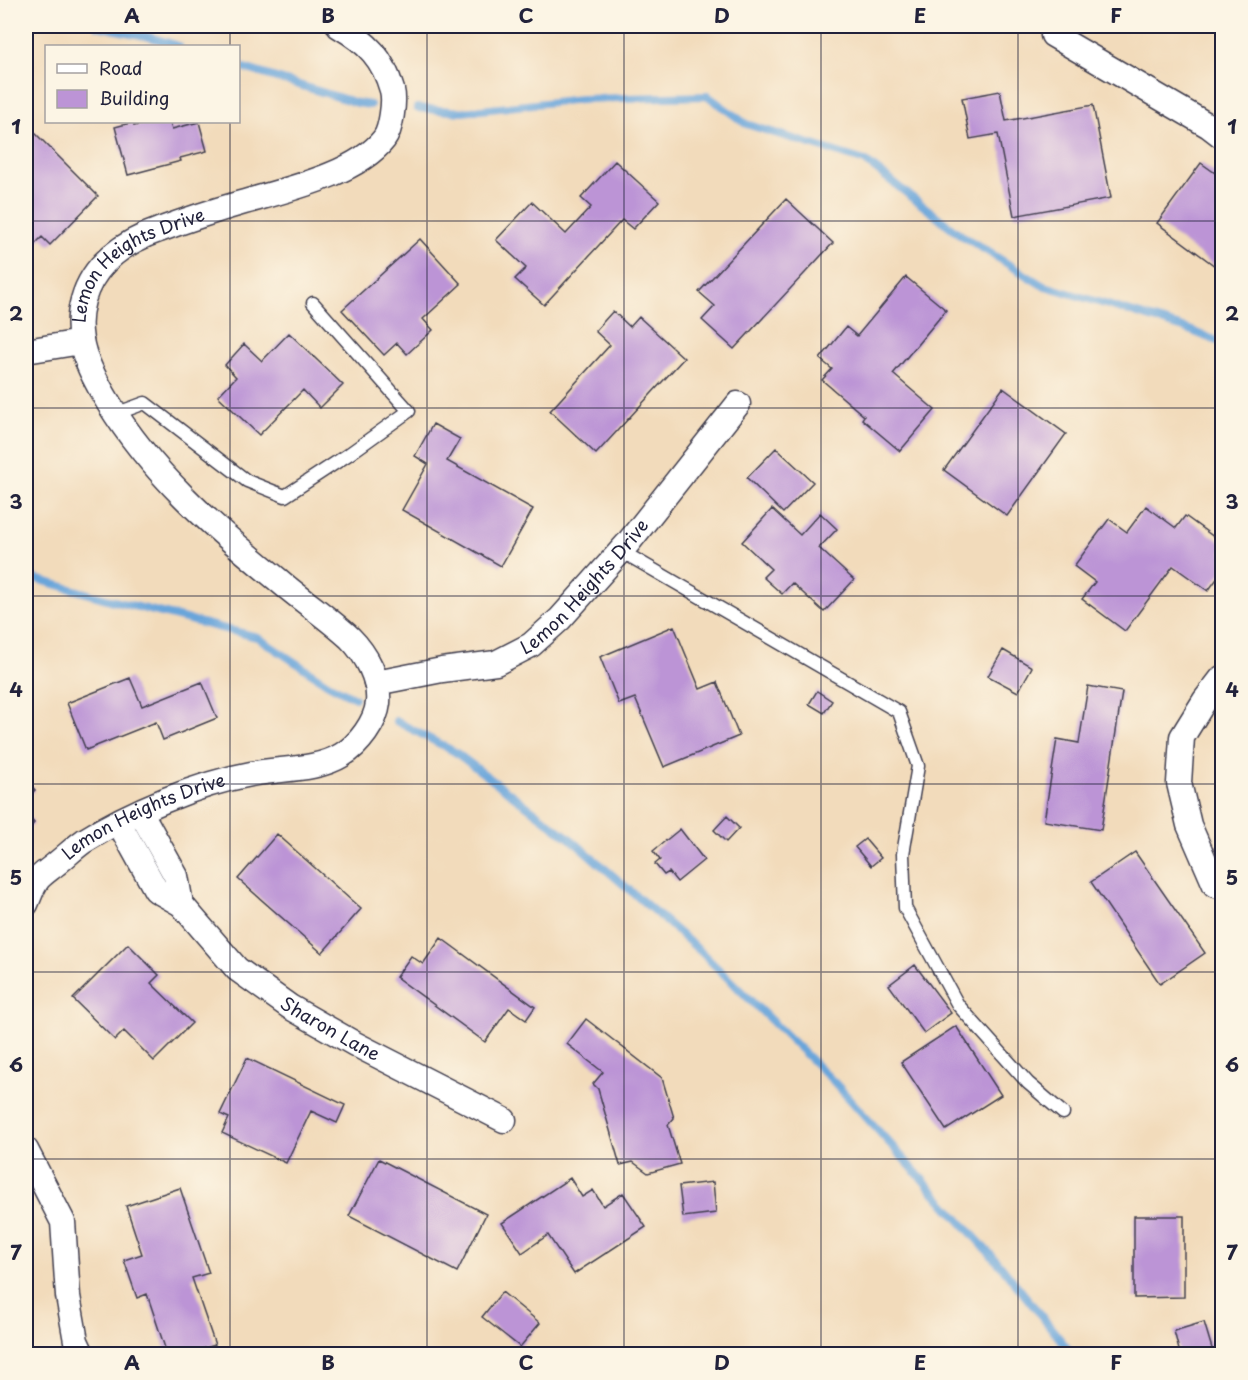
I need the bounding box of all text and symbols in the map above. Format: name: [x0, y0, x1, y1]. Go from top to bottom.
text: A: [124, 0, 140, 30]
text: B: [321, 0, 335, 30]
text: C: [518, 0, 534, 30]
text: D: [714, 0, 730, 30]
text: E: [914, 0, 926, 30]
text: F: [1110, 0, 1122, 30]
legend: [45, 45, 240, 123]
text: Road: [99, 54, 143, 81]
text: Building: [99, 84, 169, 111]
text: 1: [11, 111, 21, 141]
text: 1: [1227, 111, 1237, 141]
street label: Lemon Heights Drive: [64, 200, 208, 324]
text: 2: [9, 298, 23, 328]
text: 2: [1225, 298, 1239, 328]
text: 3: [9, 486, 23, 516]
text: 3: [1225, 486, 1239, 516]
street label: Lemon Heights Drive: [515, 512, 654, 660]
text: 4: [9, 674, 23, 704]
text: 4: [1225, 674, 1239, 704]
street label: Lemon Heights Drive: [55, 766, 228, 866]
text: 5: [10, 862, 22, 892]
text: 5: [1226, 862, 1238, 892]
street label: Sharon Lane: [275, 989, 385, 1067]
text: 6: [9, 1049, 23, 1079]
text: 6: [1225, 1049, 1239, 1079]
text: 7: [10, 1237, 22, 1267]
text: 7: [1226, 1237, 1238, 1267]
text: A: [124, 1347, 140, 1377]
text: B: [321, 1347, 335, 1377]
text: C: [518, 1347, 534, 1377]
text: D: [714, 1347, 730, 1377]
text: E: [914, 1347, 926, 1377]
text: F: [1110, 1347, 1122, 1377]

